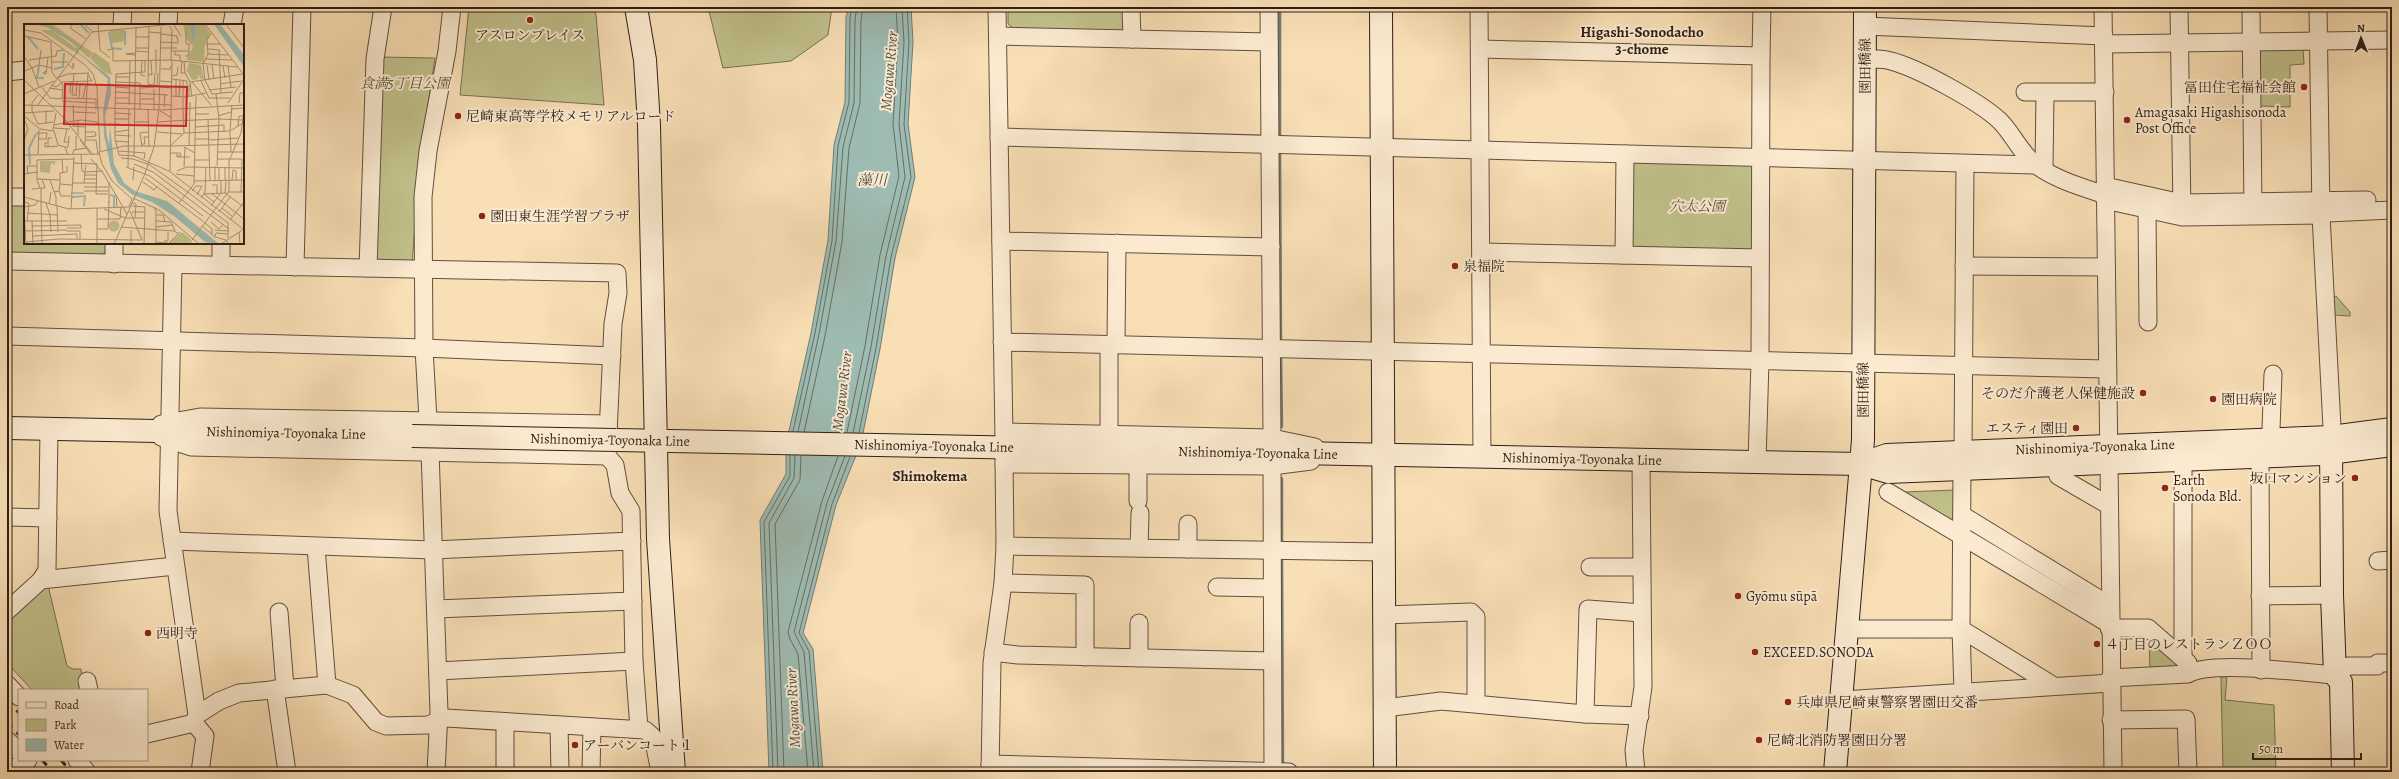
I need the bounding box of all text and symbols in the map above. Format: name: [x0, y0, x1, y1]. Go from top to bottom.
marker: アスロンプレイス: [525, 15, 535, 25]
north arrow: [2341, 18, 2381, 58]
text: N: [2357, 21, 2365, 36]
district label: Higashi-Sonodacho 3-chome: [1580, 22, 1704, 59]
inset map: [24, 24, 244, 244]
place label: アスロンプレイス: [475, 26, 585, 45]
water label: Mogawa River: [876, 30, 903, 112]
street label: 園田橋線: [1856, 38, 1875, 94]
park label: 食満5丁目公園: [360, 74, 452, 93]
place label: 冨田住宅福祉会館: [2184, 78, 2296, 97]
marker: 冨田住宅福祉会館: [2299, 82, 2309, 92]
place label: Amagasaki Higashisonoda Post Office: [2134, 103, 2287, 138]
place label: 尼崎東高等学校メモリアルロード: [466, 107, 675, 126]
marker: 尼崎東高等学校メモリアルロード: [453, 111, 463, 121]
marker: Amagasaki Higashisonoda Post Office: [2122, 115, 2132, 125]
water label: 藻川: [857, 170, 889, 190]
park label: 穴太公園: [1669, 197, 1727, 216]
place label: 園田東生涯学習プラザ: [490, 207, 630, 226]
marker: 園田東生涯学習プラザ: [477, 211, 487, 221]
place label: 泉福院: [1463, 257, 1505, 276]
marker: 泉福院: [1450, 261, 1460, 271]
water label: Mogawa River: [827, 349, 857, 432]
street label: 園田橋線: [1854, 362, 1873, 418]
place label: そのだ介護老人保健施設: [1981, 384, 2135, 403]
marker: そのだ介護老人保健施設: [2138, 388, 2148, 398]
place label: 園田病院: [2221, 390, 2277, 409]
marker: 園田病院: [2208, 394, 2218, 404]
place label: エスティ園田: [1985, 419, 2068, 438]
street label: Nishinomiya-Toyonaka Line: [206, 422, 366, 444]
marker: エスティ園田: [2071, 423, 2081, 433]
street label: Nishinomiya-Toyonaka Line: [530, 429, 690, 451]
street label: Nishinomiya-Toyonaka Line: [854, 435, 1014, 457]
street label: Nishinomiya-Toyonaka Line: [2015, 435, 2175, 459]
street label: Nishinomiya-Toyonaka Line: [1178, 442, 1338, 464]
street label: Nishinomiya-Toyonaka Line: [1502, 448, 1662, 470]
district label: Shimokema: [892, 466, 968, 486]
place label: 坂口マンション: [2250, 469, 2347, 488]
place label: Earth Sonoda Bld.: [2173, 471, 2242, 506]
marker: 坂口マンション: [2350, 473, 2360, 483]
marker: Earth Sonoda Bld.: [2160, 483, 2170, 493]
place label: Gyōmu sūpā: [1746, 587, 1818, 606]
marker: Gyōmu sūpā: [1733, 591, 1743, 601]
place label: 西明寺: [156, 624, 198, 643]
marker: 西明寺: [143, 628, 153, 638]
place label: ４丁目のレストランＺＯＯ: [2105, 635, 2273, 654]
marker: ４丁目のレストランＺＯＯ: [2092, 639, 2102, 649]
place label: EXCEED.SONODA: [1763, 643, 1874, 662]
marker: EXCEED.SONODA: [1750, 647, 1760, 657]
water label: Mogawa River: [781, 667, 805, 748]
legend: [18, 689, 148, 761]
place label: 兵庫県尼崎東警察署園田交番: [1796, 693, 1978, 712]
text: Road: [54, 697, 80, 713]
marker: 兵庫県尼崎東警察署園田交番: [1783, 697, 1793, 707]
text: Park: [54, 717, 77, 733]
place label: 尼崎北消防署園田分署: [1767, 731, 1907, 750]
marker: 尼崎北消防署園田分署: [1754, 735, 1764, 745]
scale bar: [2253, 735, 2361, 761]
place label: アーバンコート１: [583, 736, 694, 755]
text: Water: [53, 737, 84, 753]
marker: アーバンコート１: [570, 740, 580, 750]
text: 50 m: [2259, 741, 2283, 757]

